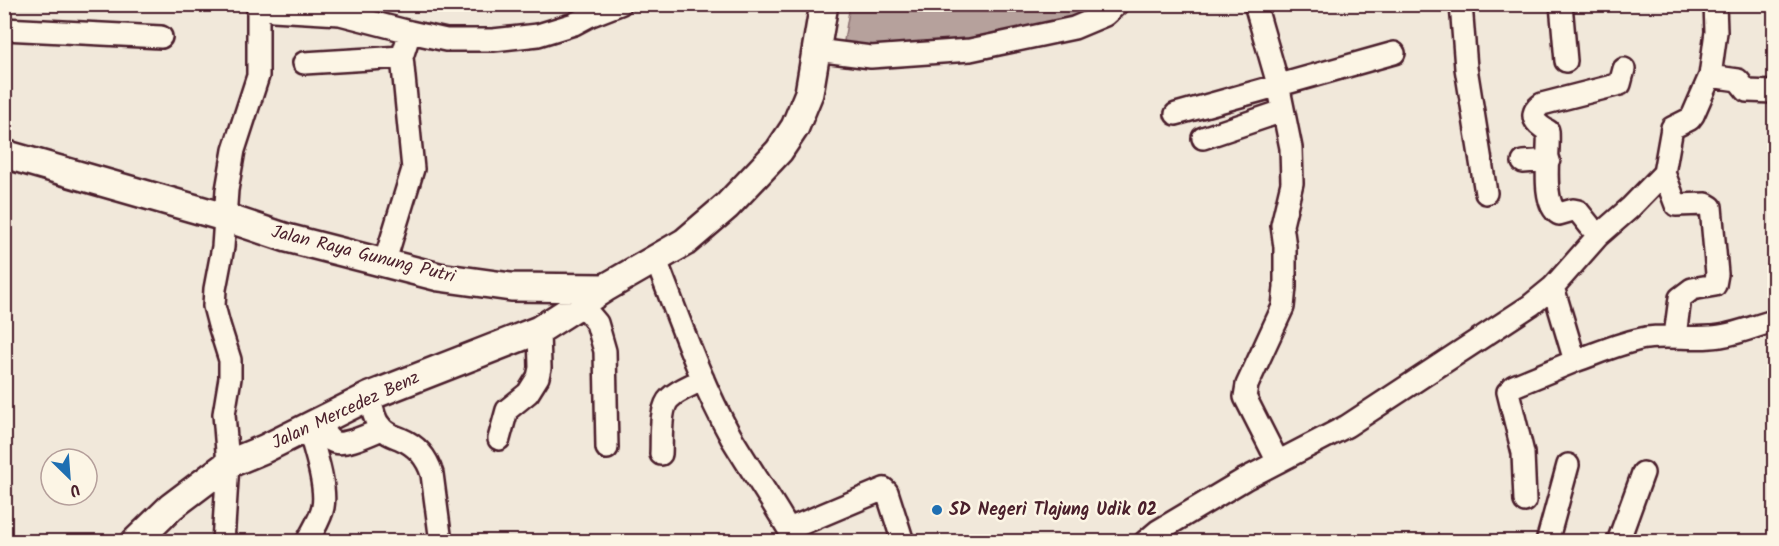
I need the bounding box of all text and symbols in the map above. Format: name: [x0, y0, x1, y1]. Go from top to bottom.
street label: Jalan Raya Gunung Putri: [268, 218, 459, 292]
street label: Jalan Mercedez Benz: [267, 364, 425, 458]
north arrow: [39, 447, 99, 507]
text: U: [65, 476, 84, 503]
place label: SD Negeri Tlajung Udik 02: [949, 496, 1157, 525]
marker: SD Negeri Tlajung Udik 02: [930, 503, 944, 517]

